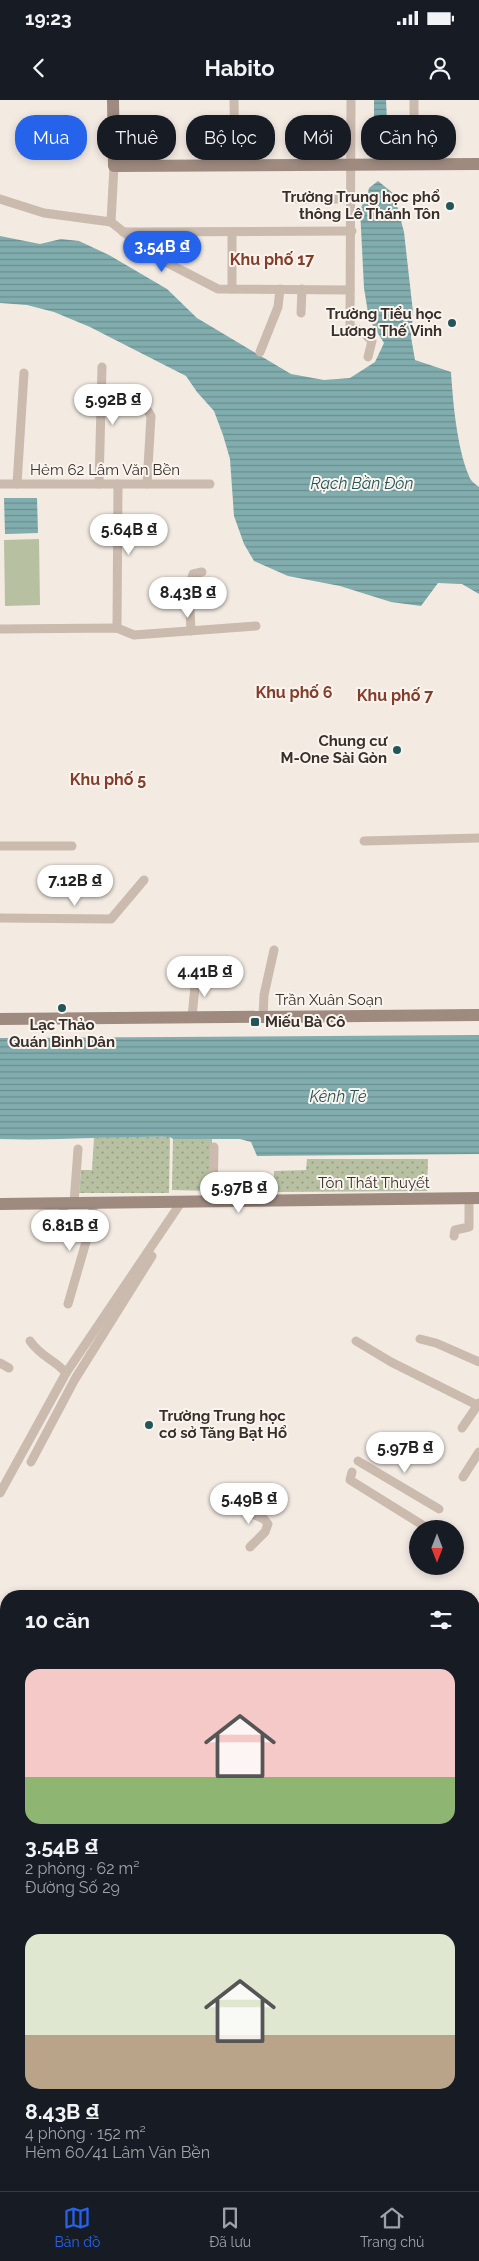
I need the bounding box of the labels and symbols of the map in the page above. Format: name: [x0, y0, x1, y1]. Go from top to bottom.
place label: Trường Trung học phổ thông Lê Thánh Tôn: [282, 188, 440, 223]
marker: Trường Trung học phổ thông Lê Thánh Tôn: [444, 200, 456, 212]
pin: 3.54B ₫: [116, 230, 208, 273]
district label: Khu phố 17: [230, 250, 314, 269]
place label: Trường Tiểu học Lương Thế Vinh: [326, 305, 443, 340]
marker: Trường Tiểu học Lương Thế Vinh: [446, 317, 458, 329]
pin: 5.92B ₫: [67, 384, 159, 426]
street label: Hẻm 62 Lâm Văn Bền: [30, 461, 180, 479]
water label: Rạch Bần Đôn: [311, 474, 414, 493]
pin: 5.64B ₫: [83, 514, 175, 556]
pin: 8.43B ₫: [142, 576, 234, 619]
district label: Khu phố 6: [255, 683, 333, 702]
district label: Khu phố 7: [357, 686, 433, 705]
place label: Chung cư M-One Sài Gòn: [281, 732, 389, 767]
marker: Chung cư M-One Sài Gòn: [391, 744, 403, 756]
district label: Khu phố 5: [70, 770, 146, 789]
pin: 7.12B ₫: [29, 864, 121, 907]
pin: 4.41B ₫: [159, 956, 251, 998]
street label: Trần Xuân Soạn: [275, 991, 383, 1009]
marker: Lạc Thảo Quán Bình Dân: [56, 1002, 68, 1014]
place label: Miếu Bà Cô: [265, 1013, 345, 1031]
place label: Lạc Thảo Quán Bình Dân: [9, 1016, 115, 1051]
marker: Miếu Bà Cô: [249, 1016, 261, 1028]
water label: Kênh Tẻ: [309, 1087, 367, 1106]
pin: 5.97B ₫: [193, 1172, 285, 1214]
street label: Tôn Thất Thuyết: [318, 1174, 430, 1192]
pin: 6.81B ₫: [24, 1210, 116, 1252]
place label: Trường Trung học cơ sở Tăng Bạt Hổ: [159, 1407, 287, 1442]
marker: Trường Trung học cơ sở Tăng Bạt Hổ: [143, 1419, 155, 1431]
pin: 5.97B ₫: [359, 1432, 451, 1474]
pin: 5.49B ₫: [203, 1482, 295, 1525]
north arrow: [409, 1520, 464, 1575]

